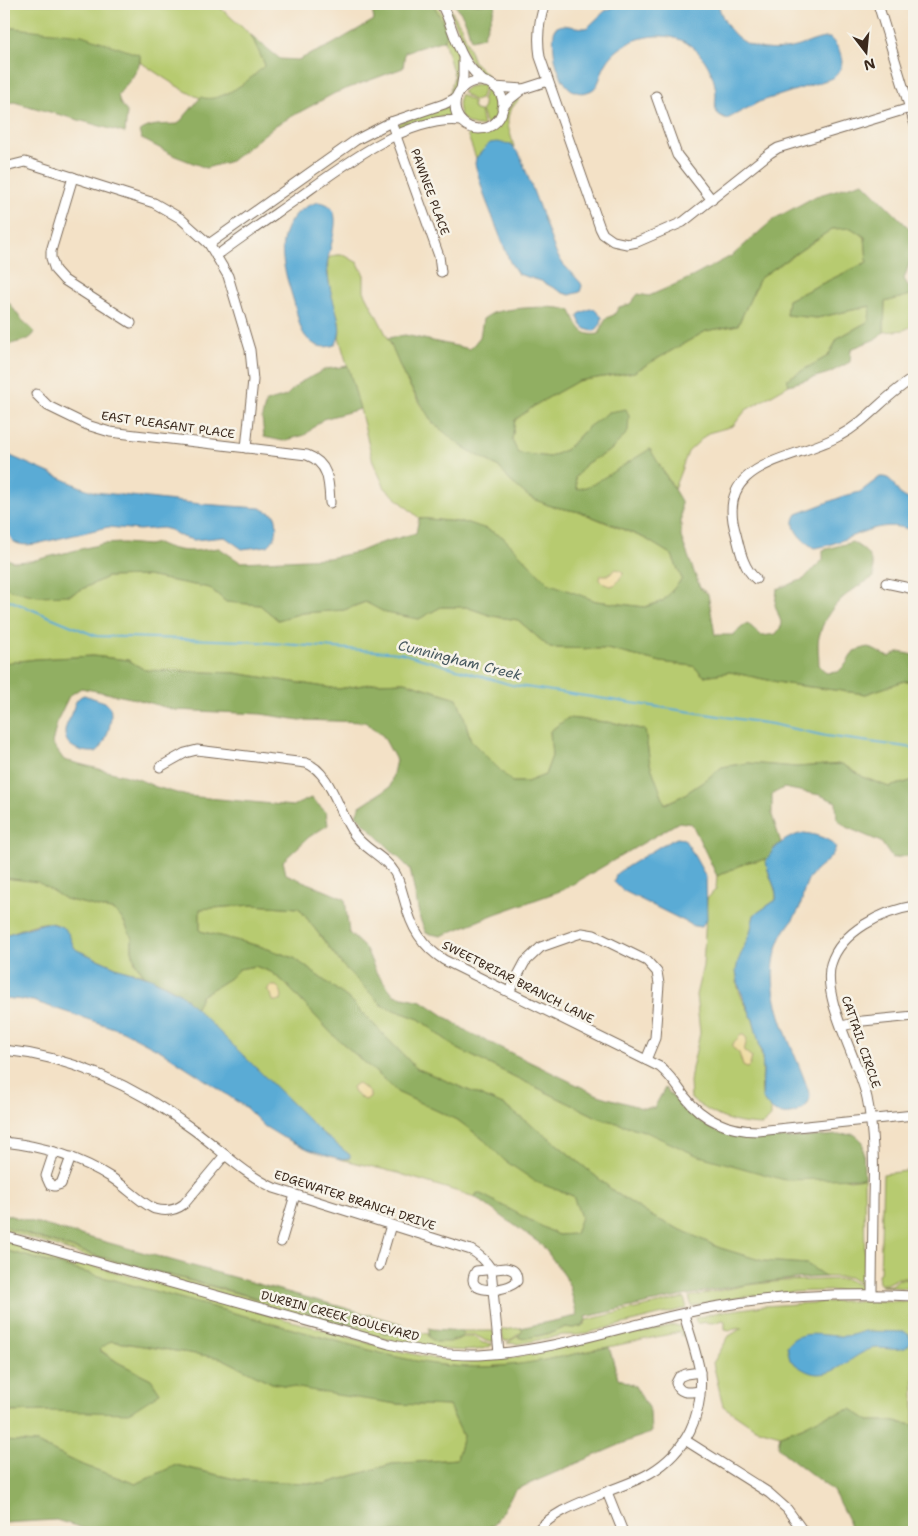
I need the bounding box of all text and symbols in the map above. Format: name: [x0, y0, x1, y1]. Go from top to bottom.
north arrow: [840, 28, 890, 78]
text: N: [862, 54, 877, 75]
street label: PAWNEE PLACE: [407, 147, 453, 237]
street label: EAST PLEASANT PLACE: [100, 408, 236, 442]
water label: Cunningham Creek: [396, 636, 524, 684]
street label: SWEETBRIAR BRANCH LANE: [439, 937, 597, 1027]
street label: CATTAIL CIRCLE: [838, 994, 884, 1090]
street label: EDGEWATER BRANCH DRIVE: [272, 1166, 438, 1234]
street label: DURBIN CREEK BOULEVARD: [259, 1287, 421, 1345]

